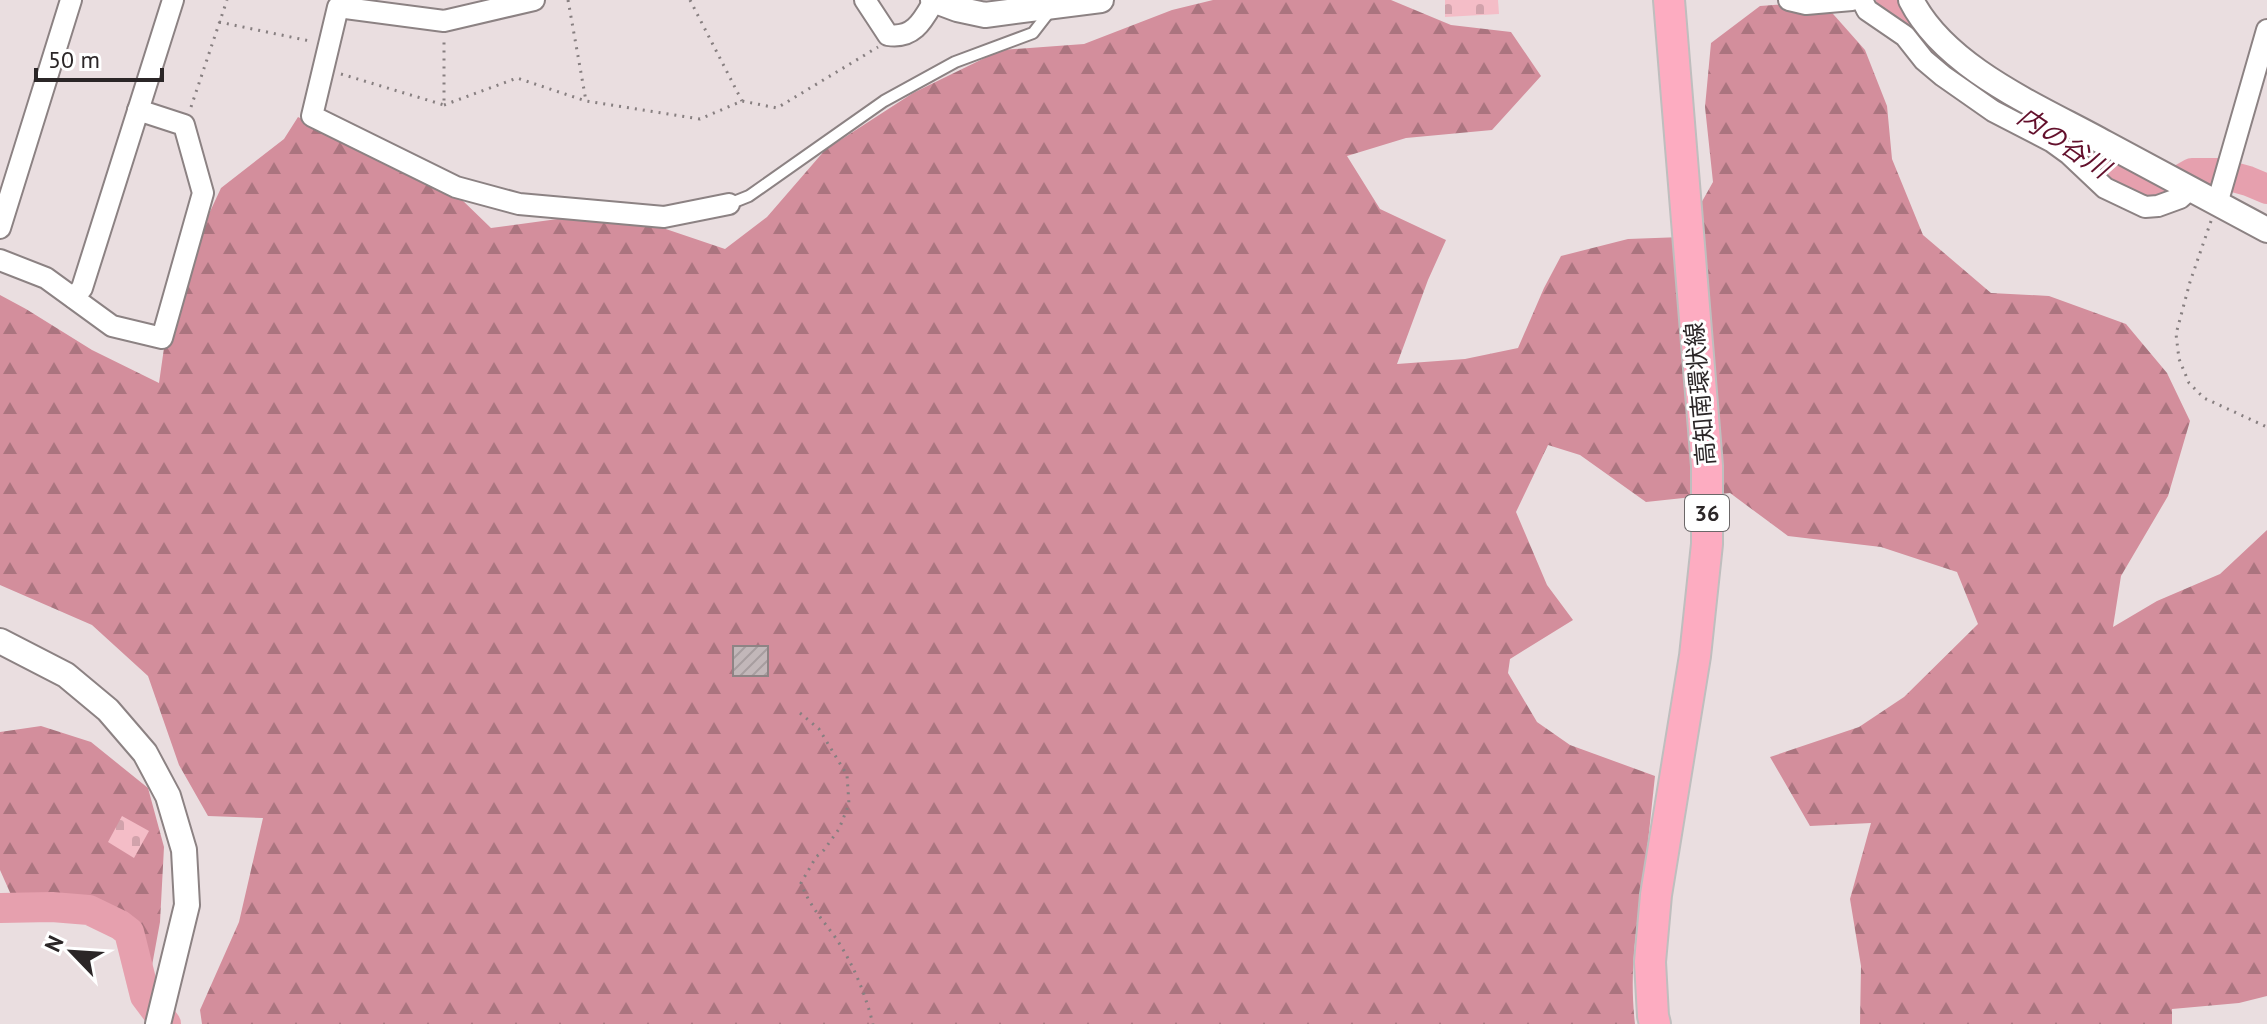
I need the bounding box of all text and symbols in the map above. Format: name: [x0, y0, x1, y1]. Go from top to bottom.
scale bar: [36, 32, 162, 82]
text: 50 m: [48, 44, 100, 75]
water label: 内の谷川: [2012, 99, 2119, 186]
street label: 高知南環状線: [1678, 321, 1722, 467]
road number: 36: [1685, 495, 1729, 531]
north arrow: [32, 912, 112, 992]
text: N: [38, 931, 70, 956]

